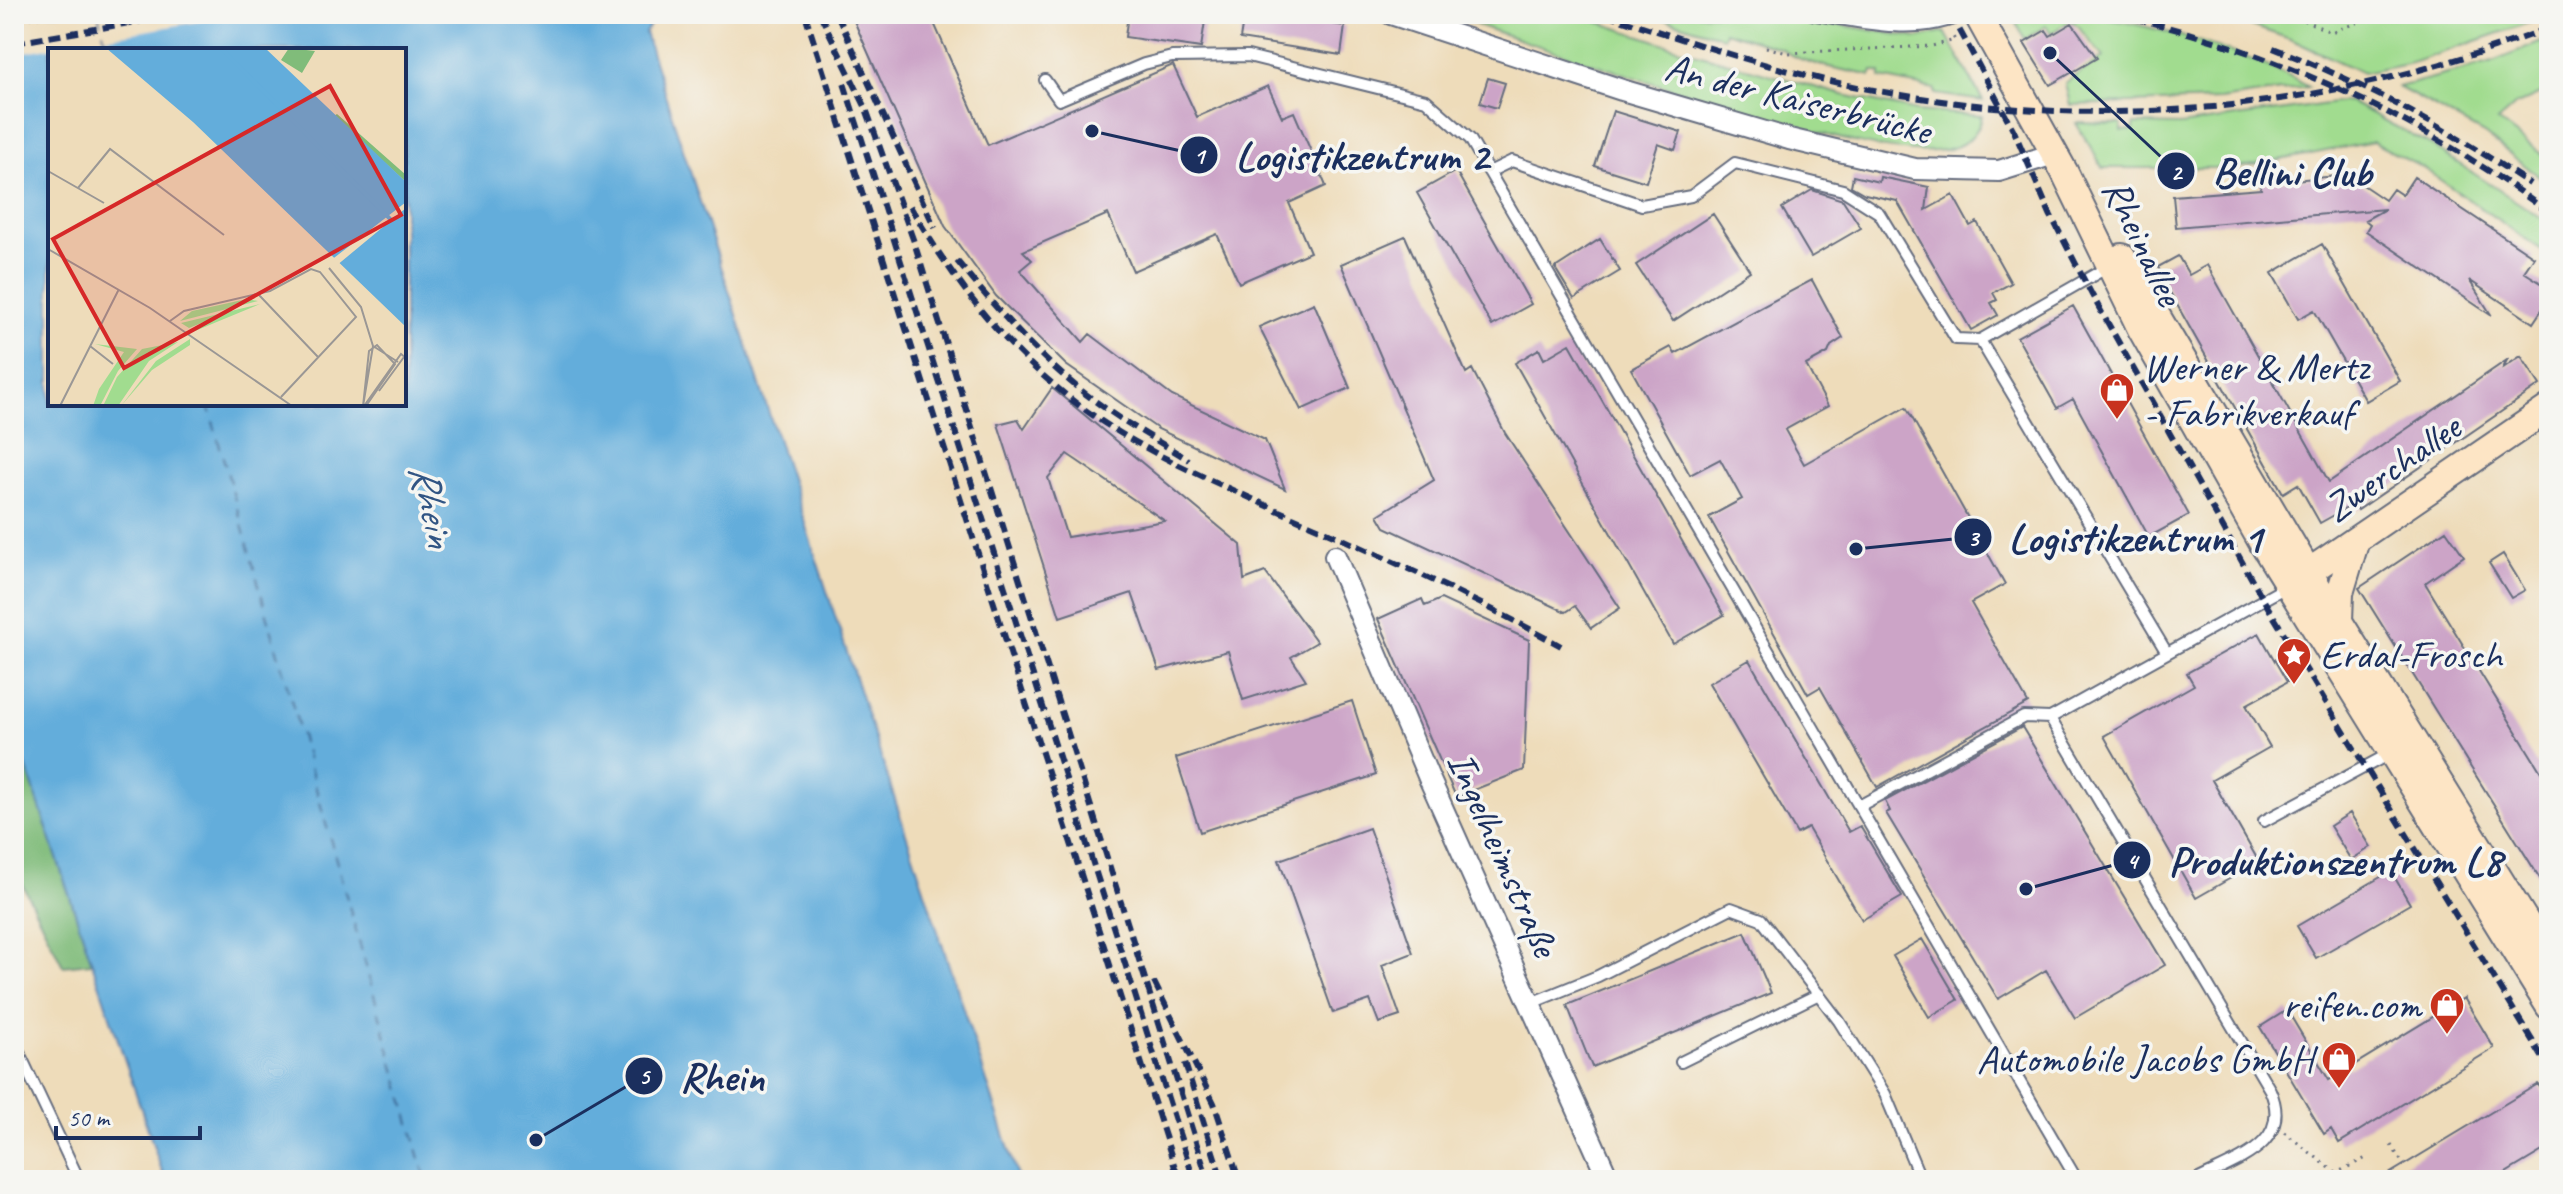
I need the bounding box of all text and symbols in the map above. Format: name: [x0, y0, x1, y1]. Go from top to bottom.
street label: An der Kaiserbrücke: [1660, 42, 1939, 157]
inset map: [48, 48, 406, 406]
callout: Logistikzentrum 2: [1179, 122, 1504, 188]
text: Logistikzentrum 2: [1235, 130, 1493, 183]
callout: Bellini Club: [2156, 138, 2387, 204]
text: 1: [1194, 141, 1208, 171]
text: Bellini Club: [2212, 146, 2374, 199]
text: 2: [2171, 157, 2184, 187]
street label: Rheinallee: [2091, 171, 2196, 316]
place label: Werner & Mertz - Fabrikverkauf: [2143, 342, 2371, 438]
shop icon: Werner & Mertz - Fabrikverkauf: [2098, 371, 2136, 421]
street label: Zwerchallee: [2314, 401, 2473, 533]
water label: Rhein: [397, 459, 468, 554]
callout: Logistikzentrum 1: [1953, 504, 2278, 570]
text: Logistikzentrum 1: [2008, 512, 2266, 565]
text: 3: [1968, 523, 1981, 553]
place label: Erdal-Frosch: [2320, 630, 2504, 680]
place icon: Erdal-Frosch: [2275, 636, 2313, 686]
street label: Ingelheimstraße: [1436, 744, 1572, 967]
callout: Produktionszentrum L8: [2112, 827, 2517, 893]
text: Produktionszentrum L8: [2168, 835, 2507, 888]
text: 4: [2127, 846, 2141, 876]
place label: reifen.com: [2283, 980, 2424, 1030]
shop icon: reifen.com: [2428, 986, 2466, 1036]
place label: Automobile Jacobs GmbH: [1977, 1034, 2318, 1084]
shop icon: Automobile Jacobs GmbH: [2320, 1040, 2358, 1090]
callout: Rhein: [624, 1043, 781, 1109]
text: Rhein: [680, 1051, 765, 1104]
text: 5: [639, 1061, 652, 1091]
scale bar: [56, 1090, 200, 1140]
text: 50 m: [68, 1103, 111, 1133]

